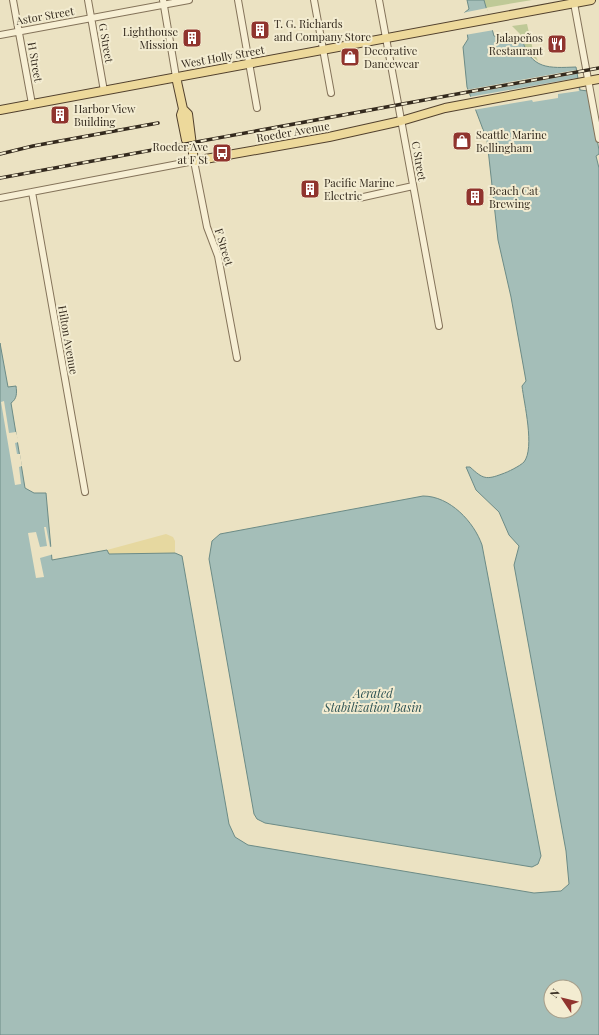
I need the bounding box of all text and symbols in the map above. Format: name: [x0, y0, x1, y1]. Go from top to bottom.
street label: Astor Street: [14, 3, 75, 28]
place label: T. G. Richards and Company Store: [274, 16, 371, 44]
building icon: T. G. Richards and Company Store: [249, 19, 271, 41]
street label: G Street: [96, 22, 117, 64]
place label: Lighthouse Mission: [123, 24, 178, 52]
building icon: Lighthouse Mission: [181, 27, 203, 49]
place label: Jalapeños Restaurant: [489, 30, 543, 58]
restaurant icon: Jalapeños Restaurant: [546, 33, 568, 55]
street label: H Street: [25, 41, 46, 83]
street label: West Holly Street: [179, 42, 266, 71]
place label: Decorative Dancewear: [364, 43, 419, 71]
shop icon: Decorative Dancewear: [339, 46, 361, 68]
place label: Harbor View Building: [74, 101, 136, 129]
building icon: Harbor View Building: [49, 104, 71, 126]
street label: Roeder Avenue: [255, 118, 331, 145]
place label: Seattle Marine Bellingham: [476, 127, 547, 155]
shop icon: Seattle Marine Bellingham: [451, 130, 473, 152]
place label: Roeder Ave at F St: [153, 139, 208, 167]
street label: C Street: [409, 140, 430, 182]
bus stop icon: Roeder Ave at F St: [211, 142, 233, 164]
place label: Pacific Marine Electric: [324, 175, 395, 203]
building icon: Pacific Marine Electric: [299, 178, 321, 200]
place label: Beach Cat Brewing: [489, 183, 538, 211]
building icon: Beach Cat Brewing: [464, 186, 486, 208]
street label: F Street: [212, 226, 237, 267]
street label: Hilton Avenue: [55, 304, 82, 376]
water label: Aerated Stabilization Basin: [323, 685, 422, 715]
north arrow: [543, 979, 583, 1019]
text: N: [546, 985, 563, 1001]

